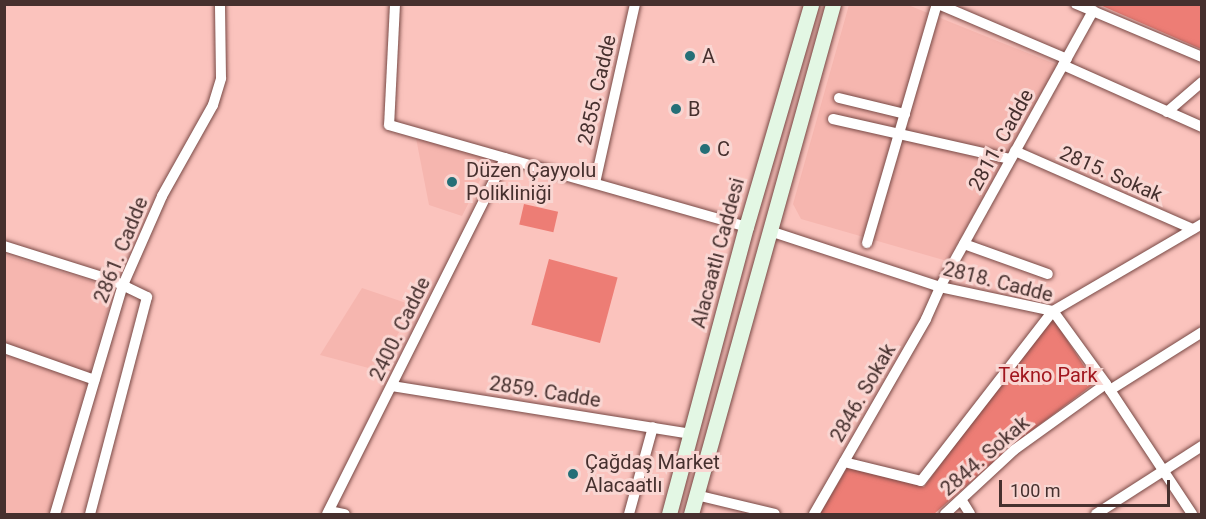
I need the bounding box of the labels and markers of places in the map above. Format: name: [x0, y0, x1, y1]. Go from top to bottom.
place label: A: [702, 44, 715, 68]
marker: A: [683, 49, 697, 63]
place label: B: [688, 97, 700, 121]
marker: B: [669, 102, 683, 116]
place label: C: [717, 137, 730, 161]
marker: C: [698, 142, 712, 156]
place label: Düzen Çayyolu Polikliniği: [466, 158, 596, 205]
marker: Düzen Çayyolu Polikliniği: [443, 173, 461, 191]
place label: Çağdaş Market Alacaatlı: [585, 450, 720, 497]
marker: Çağdaş Market Alacaatlı: [566, 467, 580, 481]

